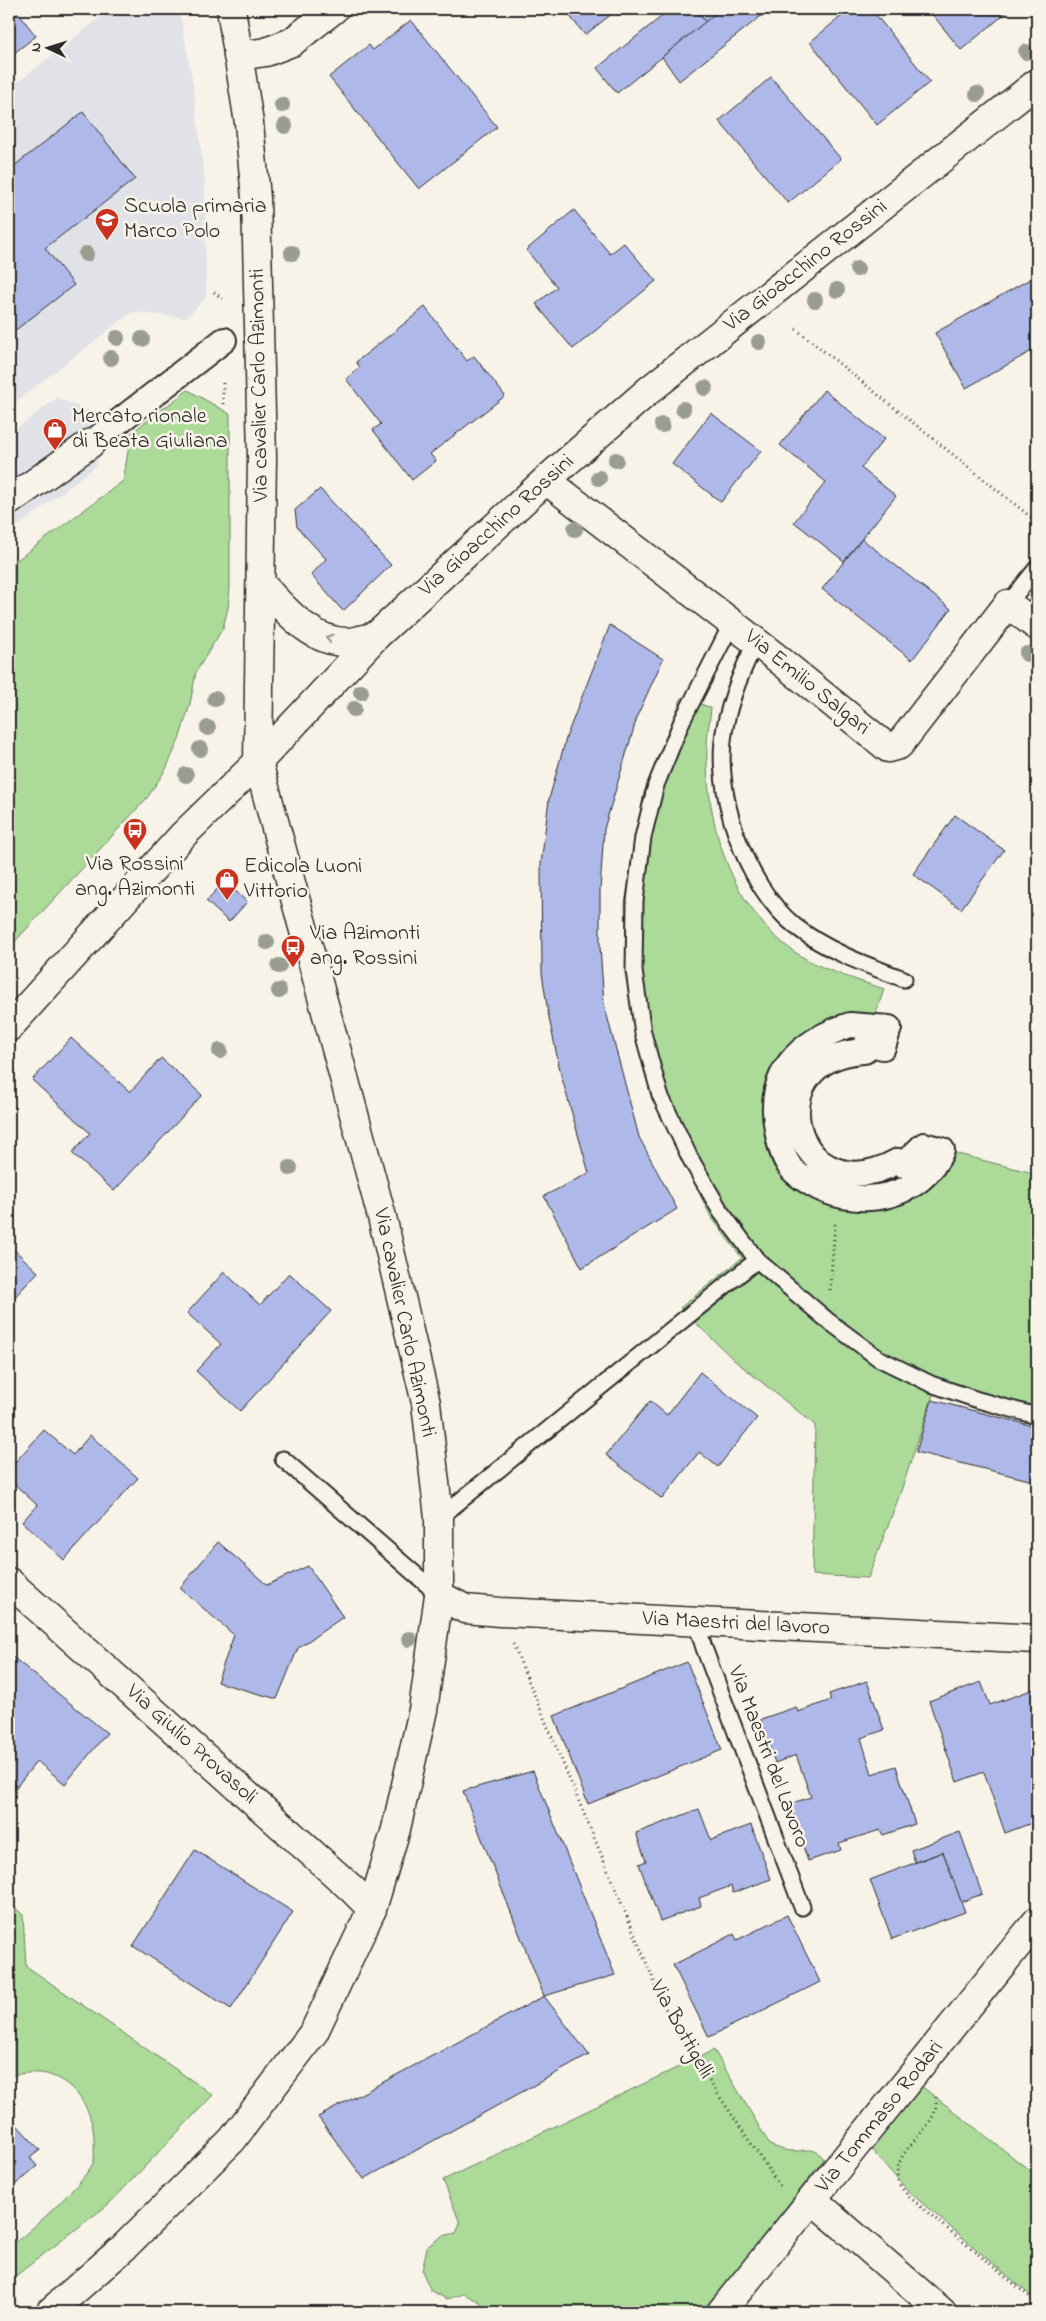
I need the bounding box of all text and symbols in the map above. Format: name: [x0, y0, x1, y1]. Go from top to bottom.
north arrow: [22, 22, 72, 72]
text: N: [26, 42, 47, 53]
place label: Scuola primaria Marco Polo: [124, 191, 267, 248]
street label: Via Gioacchino Rossini: [716, 192, 895, 341]
school or university icon: Scuola primaria Marco Polo: [94, 207, 120, 241]
street label: Via cavalier Carlo Azimonti: [242, 268, 278, 503]
place label: Mercato rionale di Beata Giuliana: [72, 401, 228, 458]
shop icon: Mercato rionale di Beata Giuliana: [42, 417, 68, 451]
street label: Via Gioacchino Rossini: [411, 447, 582, 606]
street label: Via Emilio Salgari: [736, 621, 877, 745]
one-way arrow: [325, 634, 333, 644]
bus stop icon: Via Rossini ang. Azimonti: [122, 817, 148, 851]
place label: Via Rossini ang. Azimonti: [75, 849, 195, 907]
place label: Edicola Luoni Vittorio: [243, 851, 362, 908]
shop icon: Edicola Luoni Vittorio: [214, 867, 240, 901]
place label: Via Azimonti ang. Rossini: [309, 918, 420, 976]
bus stop icon: Via Azimonti ang. Rossini: [280, 934, 306, 968]
street label: Via cavalier Carlo Azimonti: [364, 1204, 444, 1441]
street label: Via Maestri del lavoro: [640, 1603, 831, 1645]
street label: Via Maestri del Lavoro: [718, 1661, 817, 1853]
street label: Via Giulio Provasoli: [117, 1676, 264, 1813]
street label: Via Bottigelli: [639, 1974, 721, 2086]
street label: Via Tommaso Rodari: [808, 2034, 952, 2201]

